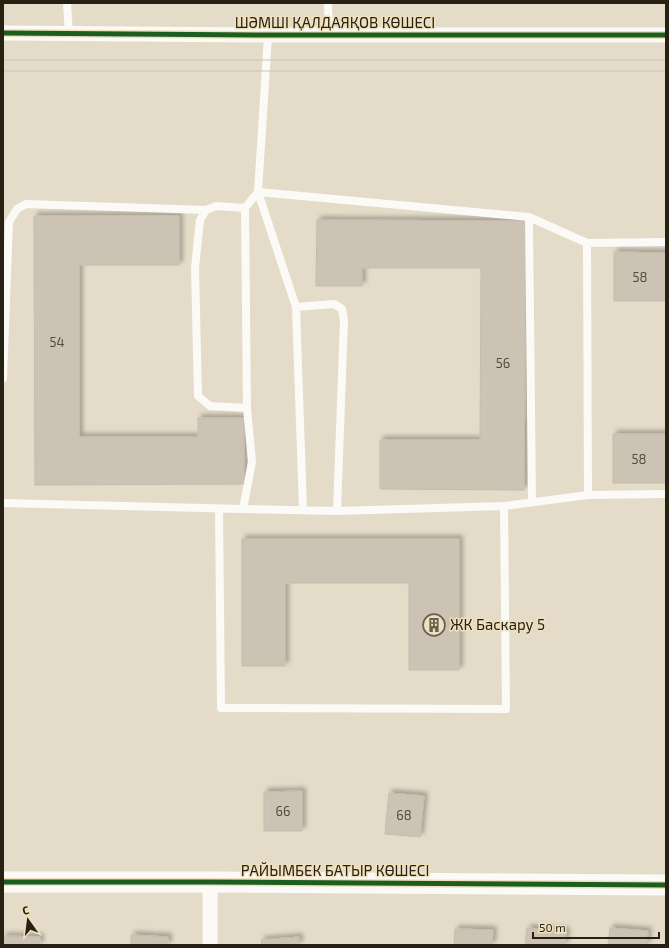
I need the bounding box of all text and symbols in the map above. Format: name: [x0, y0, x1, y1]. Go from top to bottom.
street label: ШӘМШІ ҚАЛДАЯҚОВ КӨШЕСІ: [235, 13, 435, 31]
house number: 58: [633, 269, 647, 285]
house number: 54: [50, 334, 64, 350]
house number: 56: [496, 355, 510, 371]
house number: 58: [632, 451, 646, 467]
building icon: ЖК Баскару 5: [421, 612, 447, 638]
place label: ЖК Баскару 5: [450, 615, 545, 634]
house number: 66: [276, 803, 290, 819]
house number: 68: [396, 807, 412, 823]
street label: РАЙЫМБЕК БАТЫР КӨШЕСІ: [241, 861, 429, 879]
north arrow: [8, 900, 48, 940]
text: С: [21, 903, 31, 917]
scale bar: [533, 914, 659, 940]
text: 50 m: [539, 920, 566, 934]

